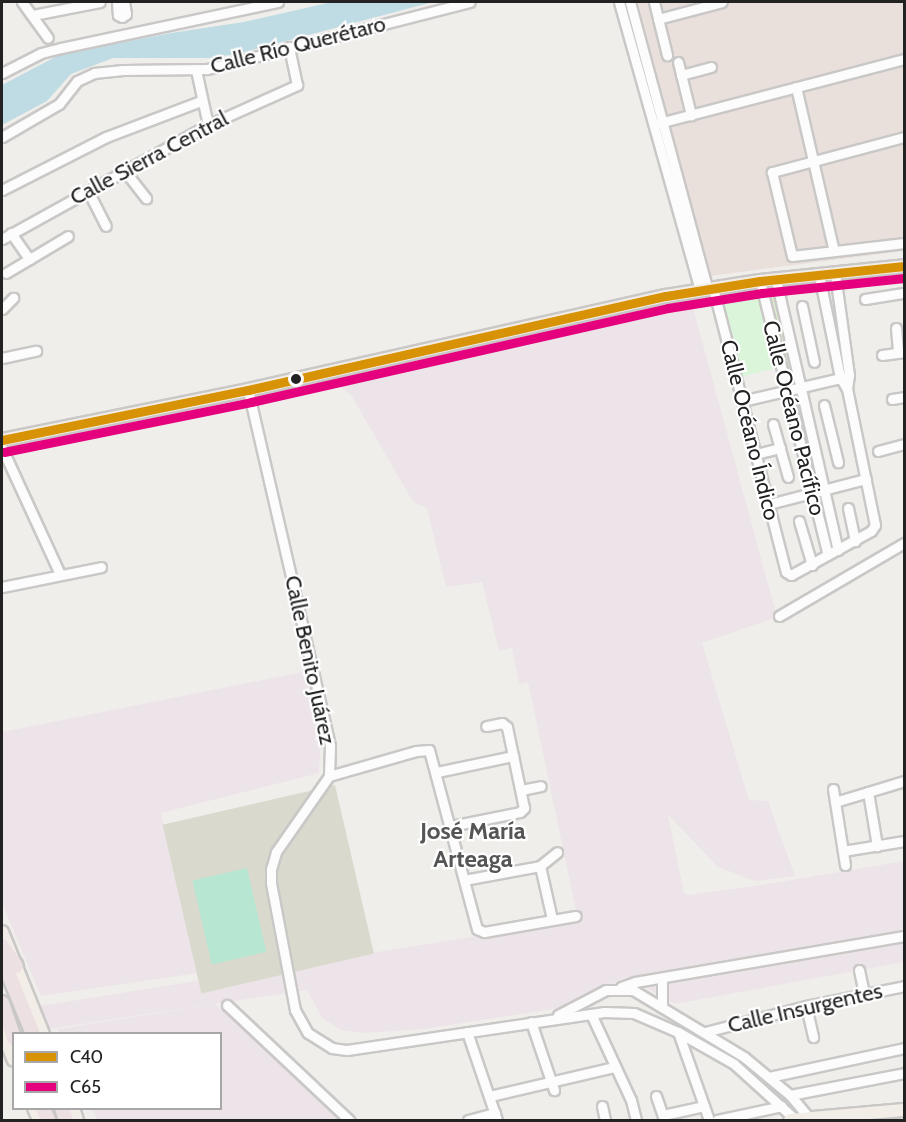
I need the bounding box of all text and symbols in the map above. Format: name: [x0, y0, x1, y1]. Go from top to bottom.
street label: Calle Río Querétaro: [208, 10, 388, 80]
street label: Calle Sierra Central: [66, 105, 232, 211]
street label: Calle Océano Pacífico: [757, 318, 831, 518]
street label: Calle Océano Índico: [715, 337, 785, 523]
unlabelled marker: [290, 373, 302, 385]
street label: Calle Benito Juárez: [279, 573, 341, 747]
district label: José María Arteaga: [420, 817, 526, 873]
street label: Calle Insurgentes: [725, 977, 885, 1039]
legend: [12, 1032, 222, 1110]
text: C40: [70, 1046, 103, 1068]
text: C65: [70, 1076, 101, 1098]

